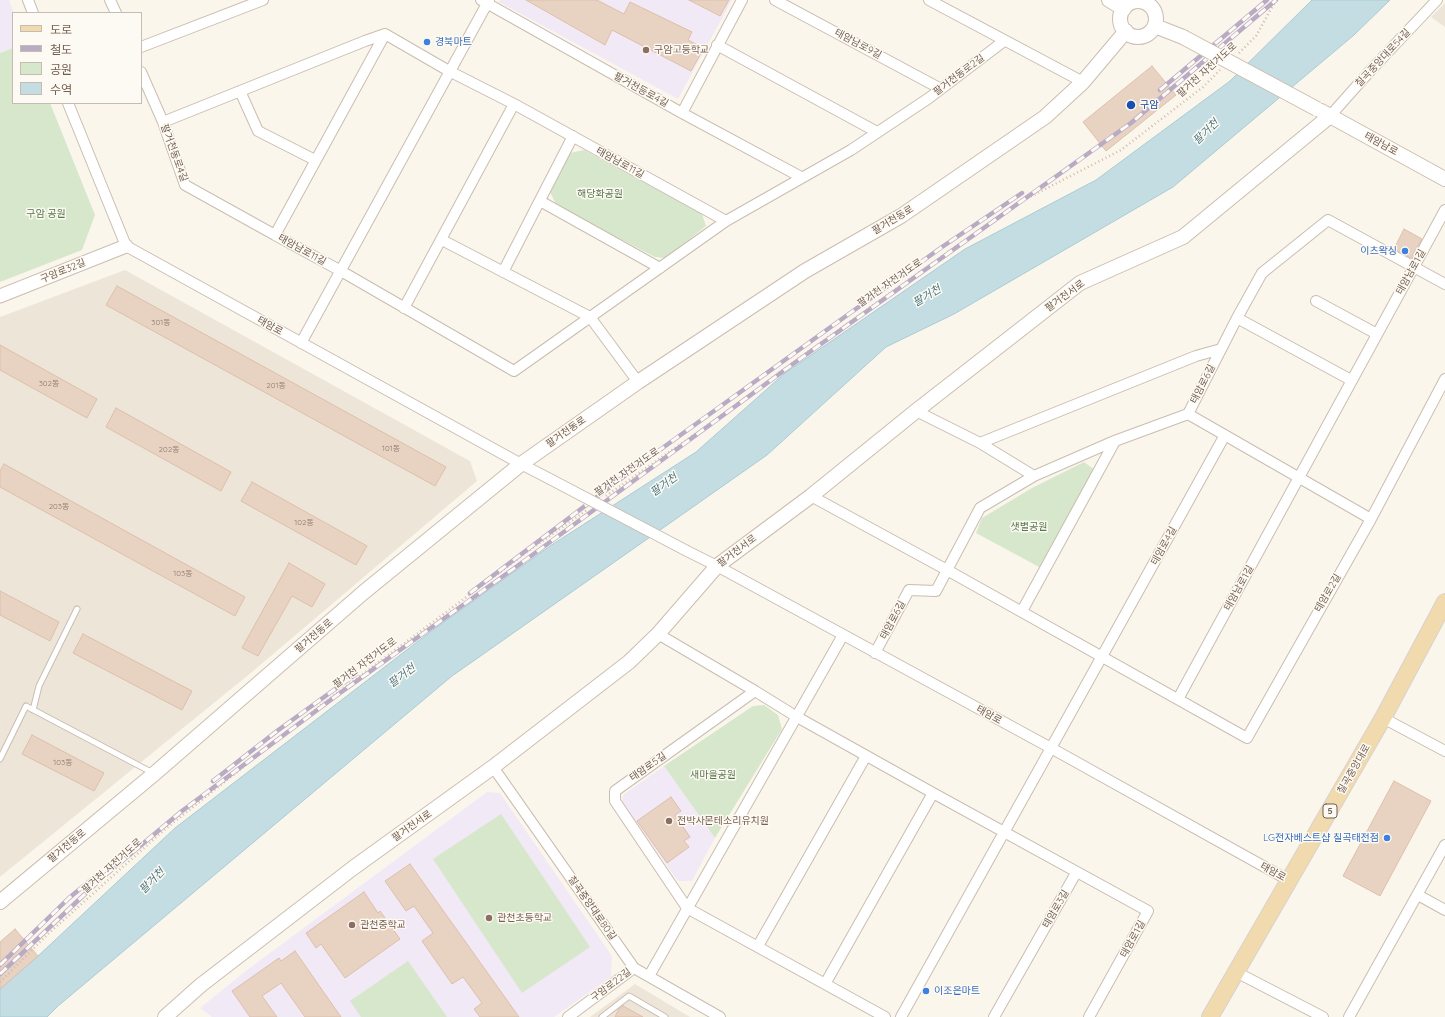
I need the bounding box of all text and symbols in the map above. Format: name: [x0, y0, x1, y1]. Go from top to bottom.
legend: [12, 12, 142, 104]
text: 도로: [50, 22, 72, 37]
street label: 칠곡중앙대로54길: [1353, 26, 1413, 90]
street label: 태암남로9길: [832, 27, 884, 61]
place label: 경북마트: [435, 36, 472, 48]
marker: 경북마트: [422, 37, 432, 47]
street label: 팔거천 자전거도로: [1175, 40, 1239, 100]
text: 철도: [50, 42, 72, 57]
place label: 구암고등학교: [654, 44, 709, 56]
marker: 구암고등학교: [641, 45, 651, 55]
street label: 팔거천동로2길: [931, 52, 987, 98]
text: 공원: [50, 62, 72, 77]
street label: 팔거천동로4길: [612, 70, 670, 110]
text: 수역: [50, 82, 72, 97]
marker: 구암: [1125, 99, 1137, 111]
place label: 구암: [1140, 99, 1158, 111]
water label: 팔거천: [1190, 117, 1222, 147]
street label: 팔거천동로4길: [158, 123, 190, 183]
street label: 태암남로: [1362, 130, 1400, 158]
street label: 태암남로11길: [594, 145, 646, 181]
park label: 해당화공원: [577, 188, 623, 200]
street label: 팔거천동로: [870, 203, 916, 237]
park label: 구암 공원: [26, 208, 66, 220]
street label: 태암남로11길: [276, 232, 328, 268]
place label: 이츠왁싱: [1360, 245, 1397, 257]
marker: 이츠왁싱: [1400, 246, 1410, 256]
street label: 태암남로1길: [1394, 247, 1428, 297]
street label: 팔거천 자전거도로: [855, 256, 925, 310]
street label: 구암로32길: [39, 257, 87, 285]
street label: 팔거천서로: [1043, 278, 1087, 314]
water label: 팔거천: [911, 283, 943, 309]
street label: 태암로: [255, 314, 285, 338]
house number: 301동: [151, 318, 171, 328]
street label: 태암로6길: [1188, 362, 1218, 406]
house number: 302동: [39, 379, 59, 389]
house number: 201동: [266, 381, 286, 391]
street label: 팔거천동로: [544, 414, 588, 450]
house number: 101동: [382, 444, 400, 454]
house number: 202동: [159, 445, 179, 455]
street label: 팔거천 자전거도로: [592, 445, 662, 499]
water label: 팔거천: [648, 471, 680, 499]
house number: 203동: [49, 502, 69, 512]
house number: 102동: [294, 518, 314, 528]
park label: 샛별공원: [1011, 521, 1047, 533]
street label: 태암로4길: [1149, 525, 1179, 567]
street label: 팔거천서로: [715, 532, 759, 570]
street label: 태암남로1길: [1222, 563, 1256, 613]
house number: 103동: [173, 569, 193, 579]
street label: 태암로2길: [1312, 572, 1344, 614]
street label: 태암로6길: [878, 599, 908, 641]
street label: 팔거천동로: [293, 616, 335, 656]
street label: 팔거천 자전거도로: [331, 635, 399, 691]
water label: 팔거천: [386, 662, 418, 690]
street label: 태암로: [974, 703, 1004, 727]
street label: 칠곡중앙대로: [1335, 742, 1373, 796]
street label: 태암로5길: [627, 750, 669, 784]
house number: 103동: [53, 758, 73, 768]
park label: 새마을공원: [690, 769, 736, 781]
road number: 5: [1323, 804, 1337, 818]
street label: 팔거천서로: [390, 808, 434, 844]
place label: 전박사몬테소리유치원: [677, 815, 769, 827]
marker: 전박사몬테소리유치원: [664, 816, 674, 826]
street label: 팔거천동로: [46, 827, 88, 865]
place label: LG전자베스트샵 칠곡태전점: [1263, 832, 1379, 844]
marker: LG전자베스트샵 칠곡태전점: [1382, 833, 1392, 843]
street label: 팔거천 자전거도로: [80, 836, 144, 896]
street label: 태암로: [1258, 860, 1288, 884]
water label: 팔거천: [137, 865, 167, 897]
street label: 칠곡중앙대로80길: [565, 874, 619, 942]
street label: 태암로3길: [1040, 888, 1072, 930]
place label: 관천초등학교: [497, 912, 552, 924]
marker: 관천초등학교: [484, 913, 494, 923]
street label: 태암로1길: [1118, 918, 1148, 960]
place label: 관천중학교: [360, 919, 406, 931]
marker: 관천중학교: [347, 920, 357, 930]
street label: 구암로22길: [588, 966, 634, 1004]
place label: 이조은마트: [934, 985, 980, 997]
marker: 이조은마트: [921, 986, 931, 996]

